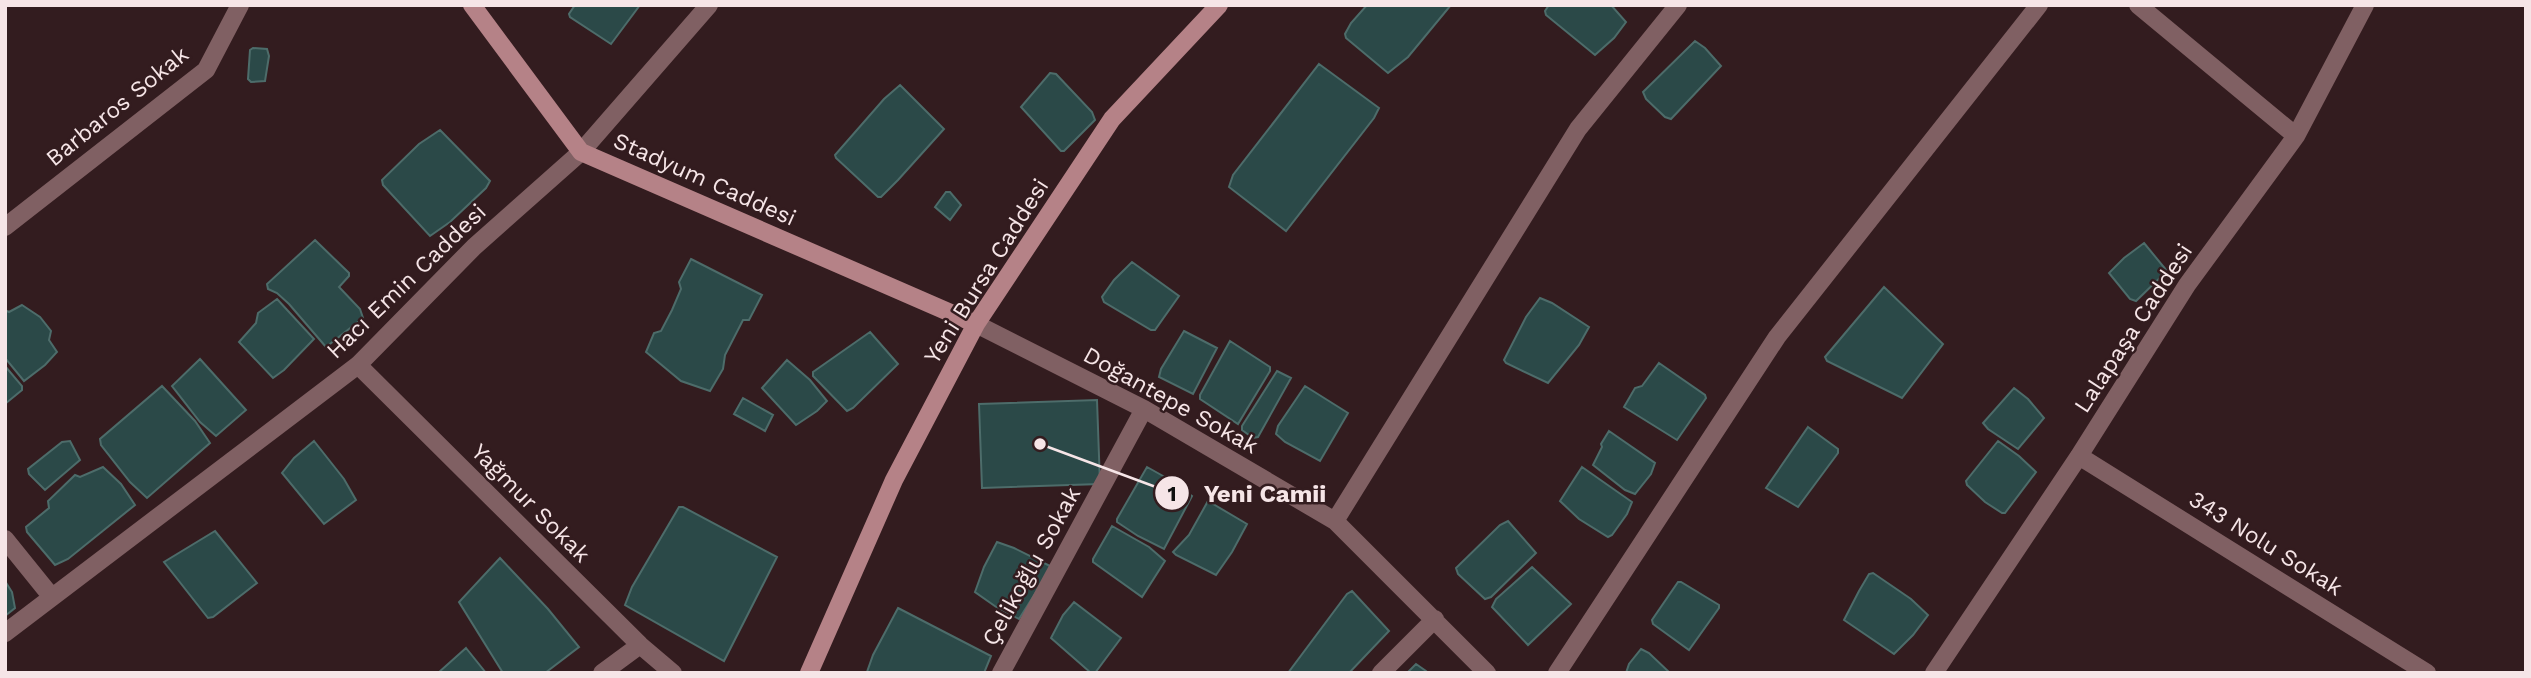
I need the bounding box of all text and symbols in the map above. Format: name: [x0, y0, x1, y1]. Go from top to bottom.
street label: Barbaros Sokak: [41, 41, 194, 172]
street label: Stadyum Caddesi: [609, 127, 800, 232]
street label: Yeni Bursa Caddesi: [919, 174, 1054, 369]
street label: Hacı Emin Caddesi: [321, 199, 491, 364]
street label: Lalapaşa Caddesi: [2069, 239, 2198, 418]
street label: Doğantepe Sokak: [1079, 341, 1263, 460]
street label: Yağmur Sokak: [466, 438, 596, 568]
callout: Yeni Camii: [1155, 471, 1340, 516]
text: Yeni Camii: [1204, 480, 1326, 508]
text: 1: [1167, 481, 1177, 506]
street label: Çelikoğlu Sokak: [977, 482, 1086, 650]
street label: 343 Nolu Sokak: [2184, 485, 2347, 601]

